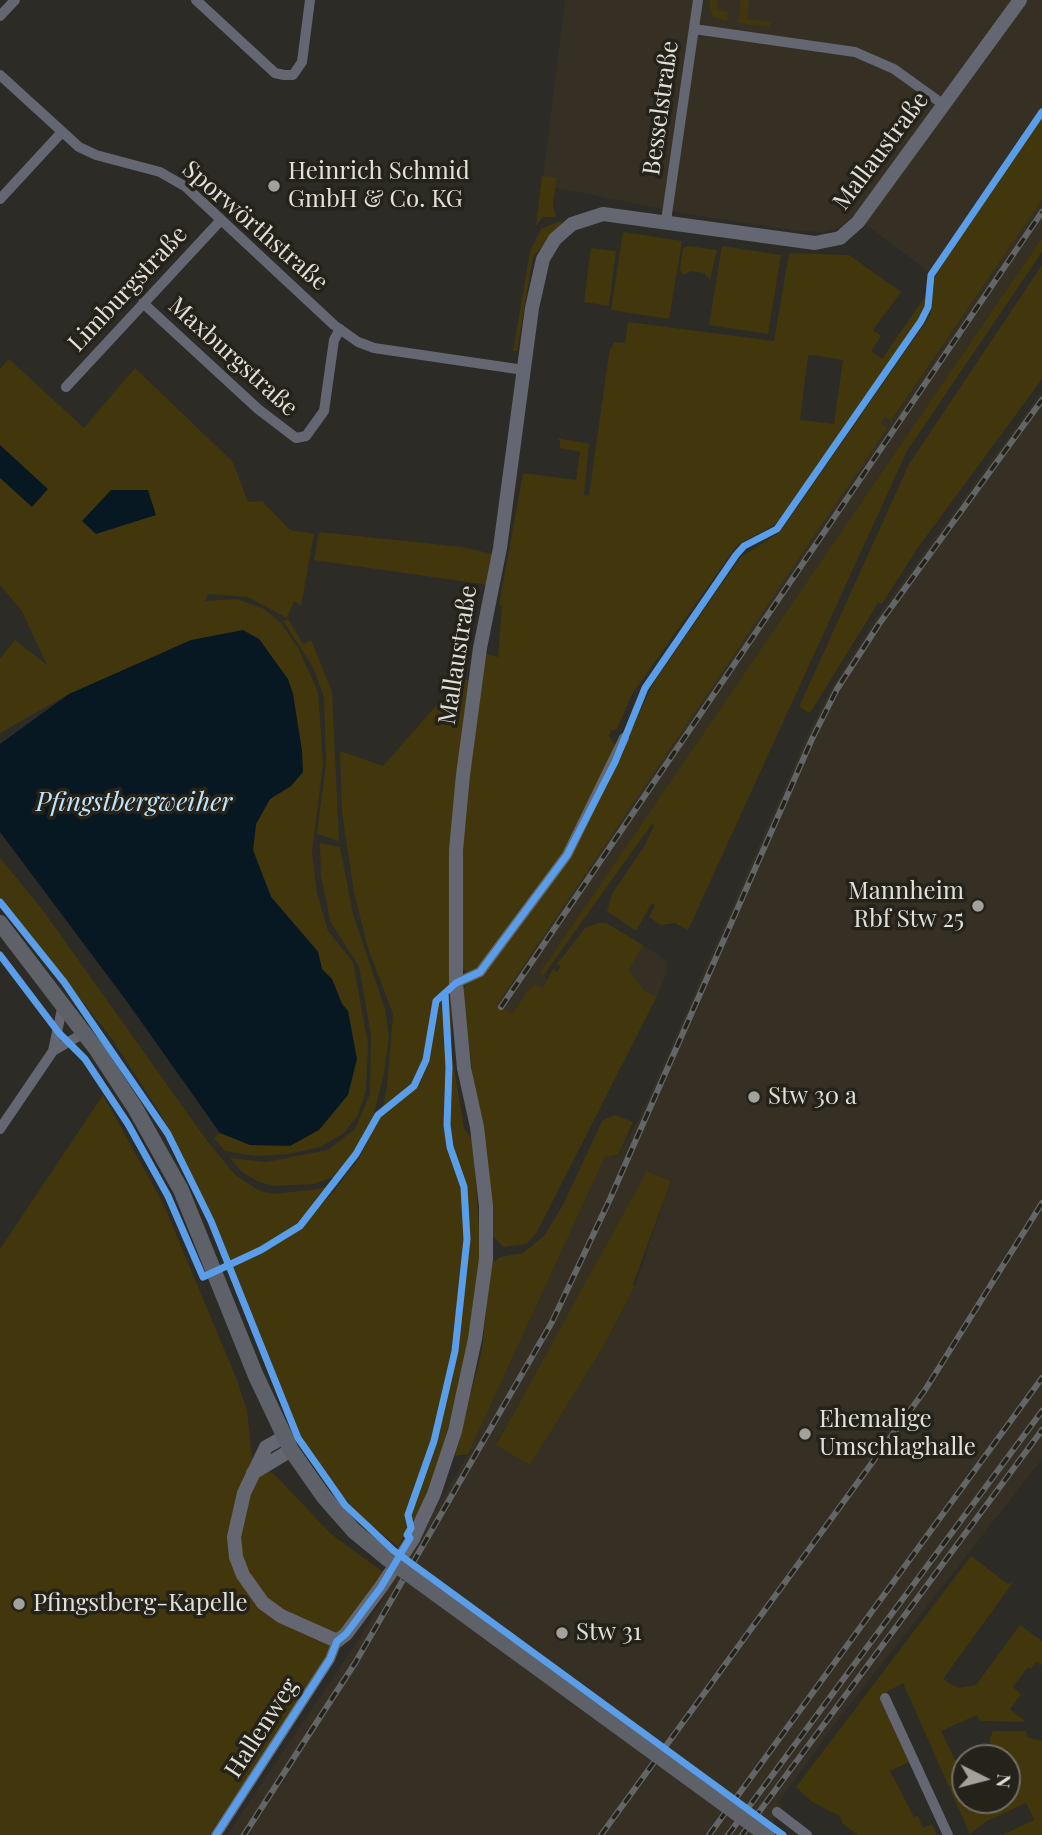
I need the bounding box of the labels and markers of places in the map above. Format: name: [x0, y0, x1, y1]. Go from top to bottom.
place label: Heinrich Schmid GmbH & Co. KG: [288, 158, 470, 214]
marker: Heinrich Schmid GmbH & Co. KG: [266, 178, 282, 194]
place label: Mannheim Rbf Stw 25: [848, 878, 964, 934]
marker: Mannheim Rbf Stw 25: [970, 898, 986, 914]
place label: Stw 30 a: [768, 1083, 857, 1111]
marker: Stw 30 a: [746, 1089, 762, 1105]
place label: Ehemalige Umschlaghalle: [819, 1406, 976, 1462]
marker: Ehemalige Umschlaghalle: [797, 1426, 813, 1442]
place label: Pfingstberg-Kapelle: [33, 1590, 248, 1618]
marker: Pfingstberg-Kapelle: [11, 1596, 27, 1612]
place label: Stw 31: [576, 1619, 642, 1647]
marker: Stw 31: [554, 1625, 570, 1641]

